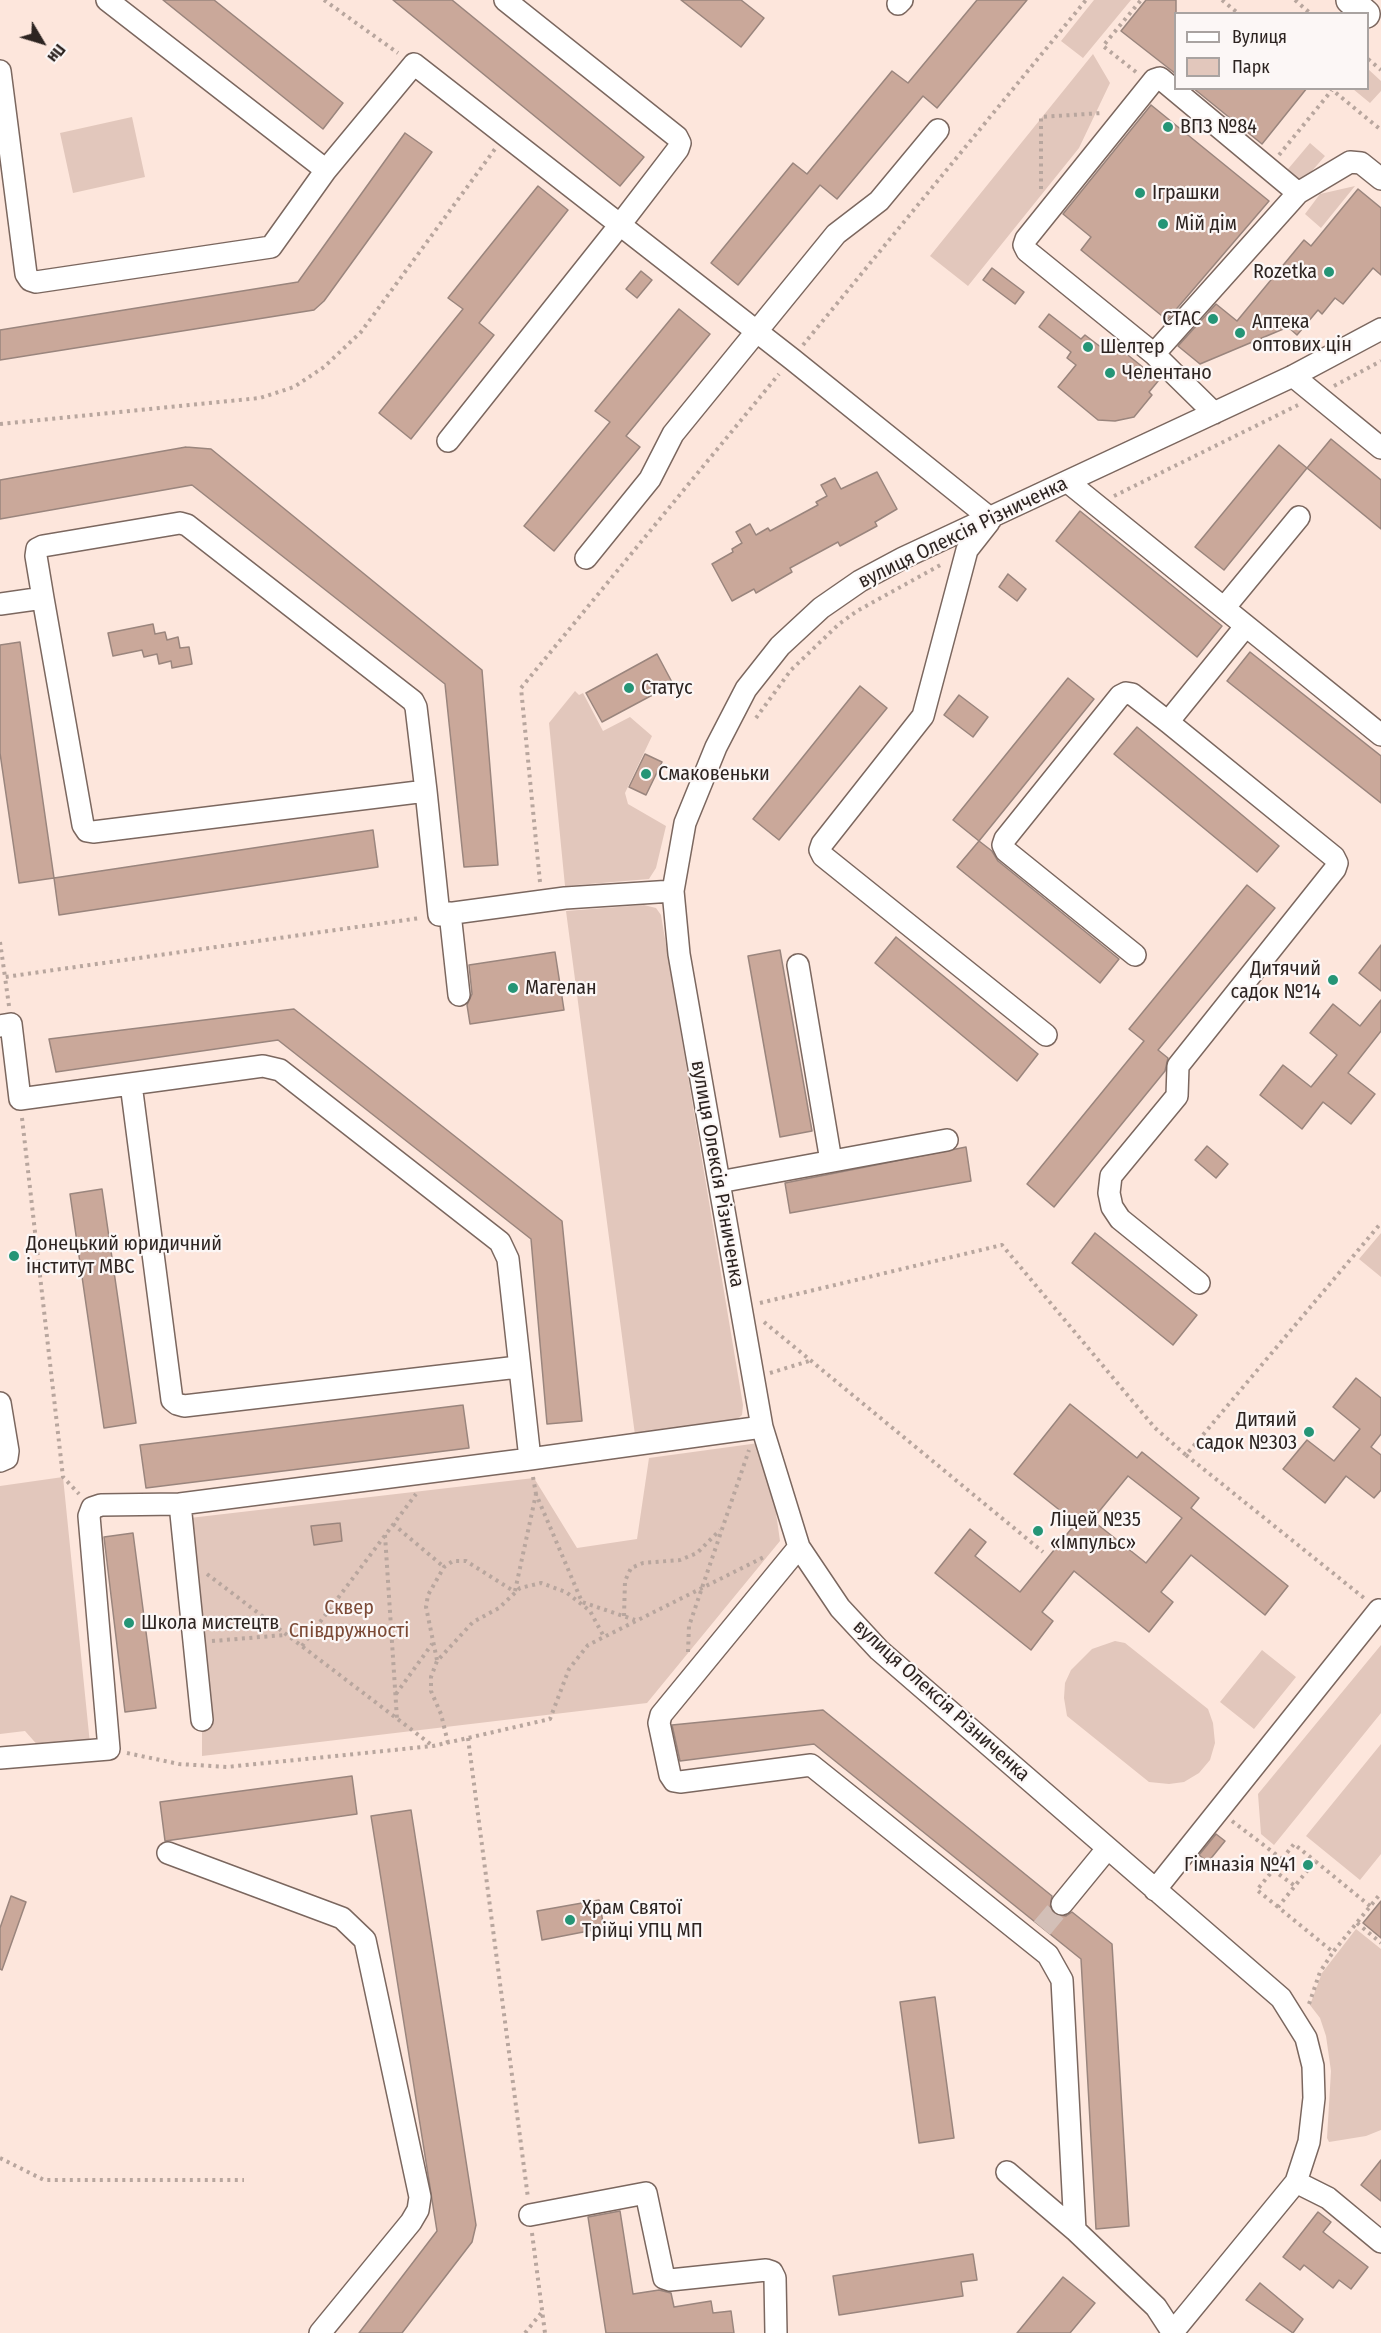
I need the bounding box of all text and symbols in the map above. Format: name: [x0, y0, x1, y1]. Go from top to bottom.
north arrow: [12, 12, 72, 72]
legend: [1174, 12, 1369, 90]
text: Вулиця: [1232, 26, 1287, 48]
text: Пн: [44, 40, 70, 66]
text: Парк: [1232, 56, 1270, 78]
place label: ВПЗ №84: [1180, 115, 1257, 139]
marker: ВПЗ №84: [1161, 120, 1175, 134]
place label: Іграшки: [1152, 181, 1220, 205]
marker: Іграшки: [1133, 186, 1147, 200]
place label: Мій дім: [1175, 212, 1237, 236]
marker: Мій дім: [1156, 217, 1170, 231]
place label: Rozetka: [1253, 260, 1317, 284]
marker: Rozetka: [1322, 265, 1336, 279]
place label: СТАС: [1162, 307, 1201, 331]
place label: Аптека оптових цін: [1252, 310, 1352, 357]
marker: СТАС: [1206, 312, 1220, 326]
marker: Аптека оптових цін: [1233, 326, 1247, 340]
place label: Шелтер: [1100, 335, 1165, 359]
marker: Шелтер: [1081, 340, 1095, 354]
place label: Челентано: [1122, 361, 1212, 385]
marker: Челентано: [1103, 366, 1117, 380]
street label: вулиця Олексія Різниченка: [854, 472, 1072, 594]
place label: Статус: [641, 676, 692, 700]
marker: Статус: [622, 681, 636, 695]
place label: Смаковеньки: [658, 762, 770, 786]
marker: Смаковеньки: [639, 767, 653, 781]
place label: Дитячий садок №14: [1231, 957, 1321, 1004]
marker: Дитячий садок №14: [1326, 973, 1340, 987]
place label: Магелан: [525, 976, 597, 1000]
marker: Магелан: [506, 981, 520, 995]
street label: вулиця Олексія Різниченка: [685, 1059, 749, 1289]
place label: Донецький юридичний інститут МВС: [26, 1232, 222, 1279]
marker: Донецький юридичний інститут МВС: [7, 1249, 21, 1263]
place label: Дитяий садок №303: [1196, 1408, 1297, 1455]
marker: Дитяий садок №303: [1302, 1425, 1316, 1439]
place label: Ліцей №35 «Імпульс»: [1050, 1508, 1141, 1555]
marker: Ліцей №35 «Імпульс»: [1031, 1524, 1045, 1538]
park label: Сквер Співдружності: [289, 1596, 409, 1643]
place label: Школа мистецтв: [141, 1611, 279, 1635]
street label: вулиця Олексія Різниченка: [848, 1615, 1034, 1787]
marker: Школа мистецтв: [122, 1616, 136, 1630]
place label: Гімназія №41: [1184, 1853, 1296, 1877]
marker: Гімназія №41: [1301, 1858, 1315, 1872]
place label: Храм Святої Трійці УПЦ МП: [582, 1896, 703, 1943]
marker: Храм Святої Трійці УПЦ МП: [563, 1913, 577, 1927]

